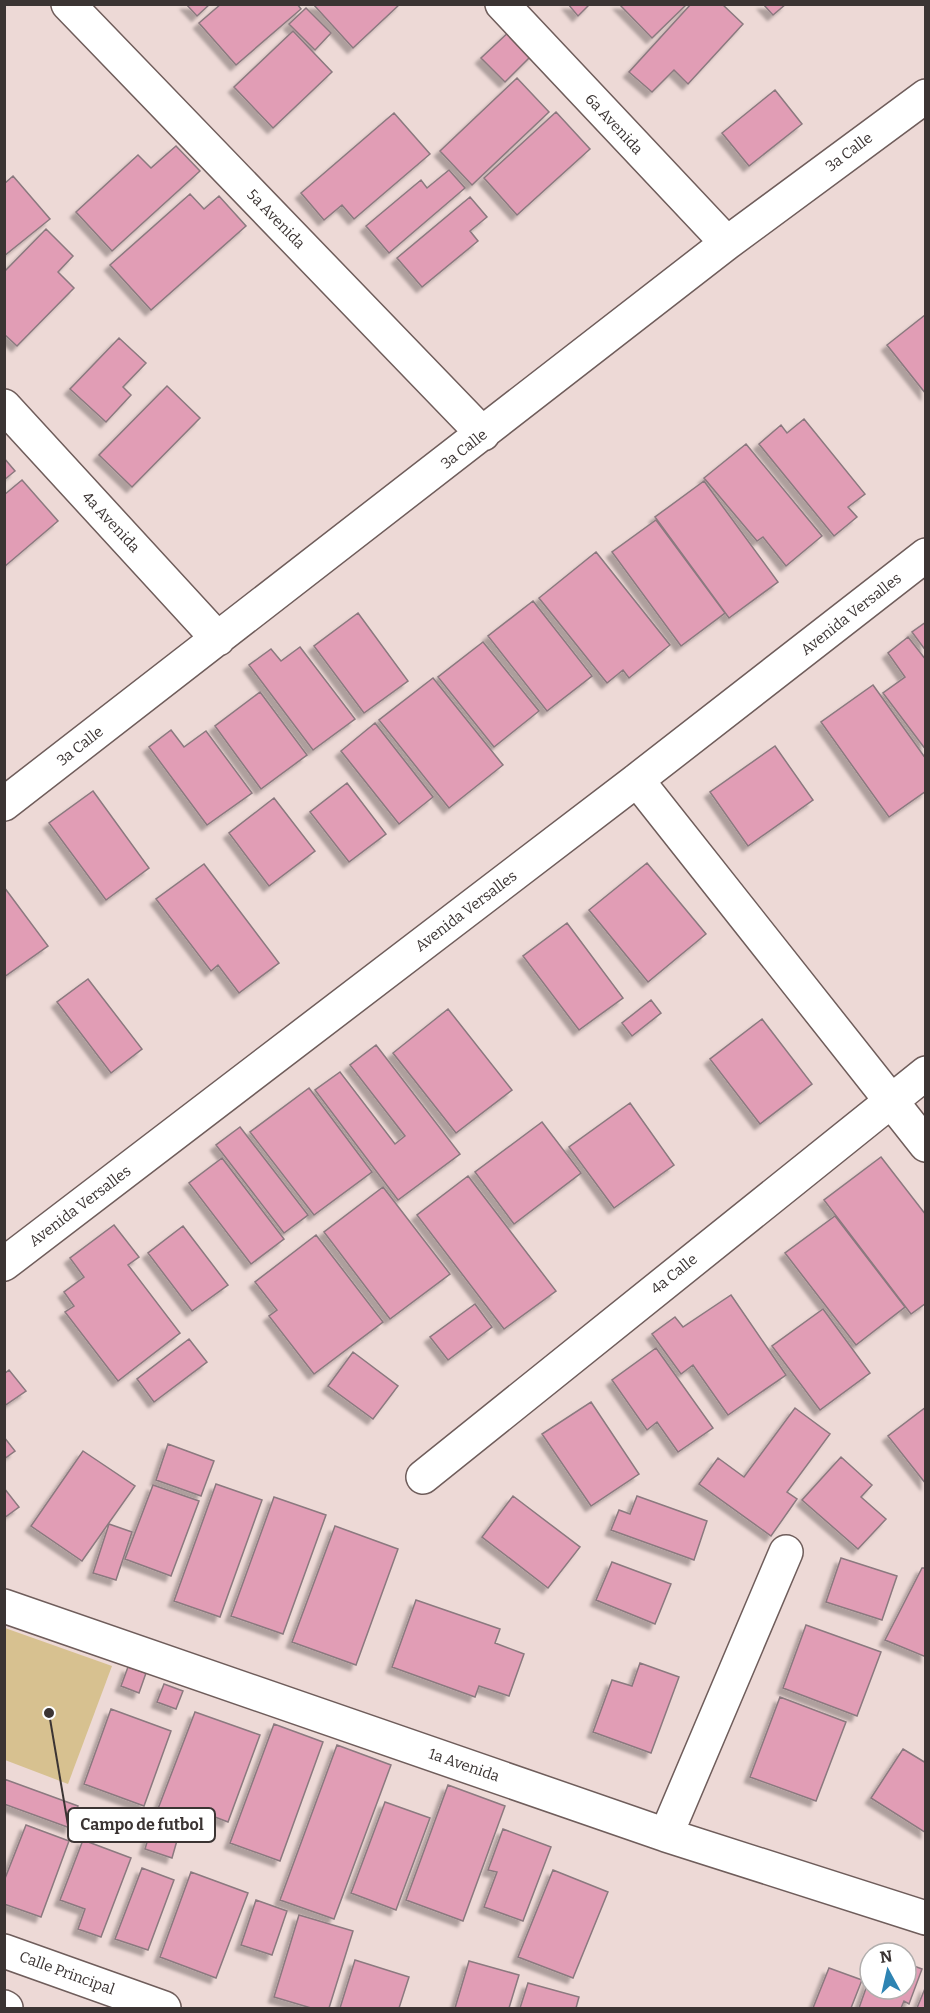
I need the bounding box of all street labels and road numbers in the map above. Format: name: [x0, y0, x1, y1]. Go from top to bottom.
street label: 6a Avenida: [581, 90, 647, 158]
street label: 3a Calle: [822, 129, 876, 175]
street label: 5a Avenida: [243, 185, 309, 253]
street label: 3a Calle: [437, 425, 491, 473]
street label: 4a Avenida: [78, 488, 144, 556]
street label: Avenida Versalles: [797, 569, 905, 659]
street label: 3a Calle: [53, 722, 107, 770]
street label: Avenida Versalles: [411, 867, 521, 955]
street label: Avenida Versalles: [25, 1162, 135, 1250]
street label: 4a Calle: [647, 1250, 701, 1298]
street label: 1a Avenida: [426, 1744, 502, 1786]
street label: Calle Principal: [17, 1947, 117, 1999]

